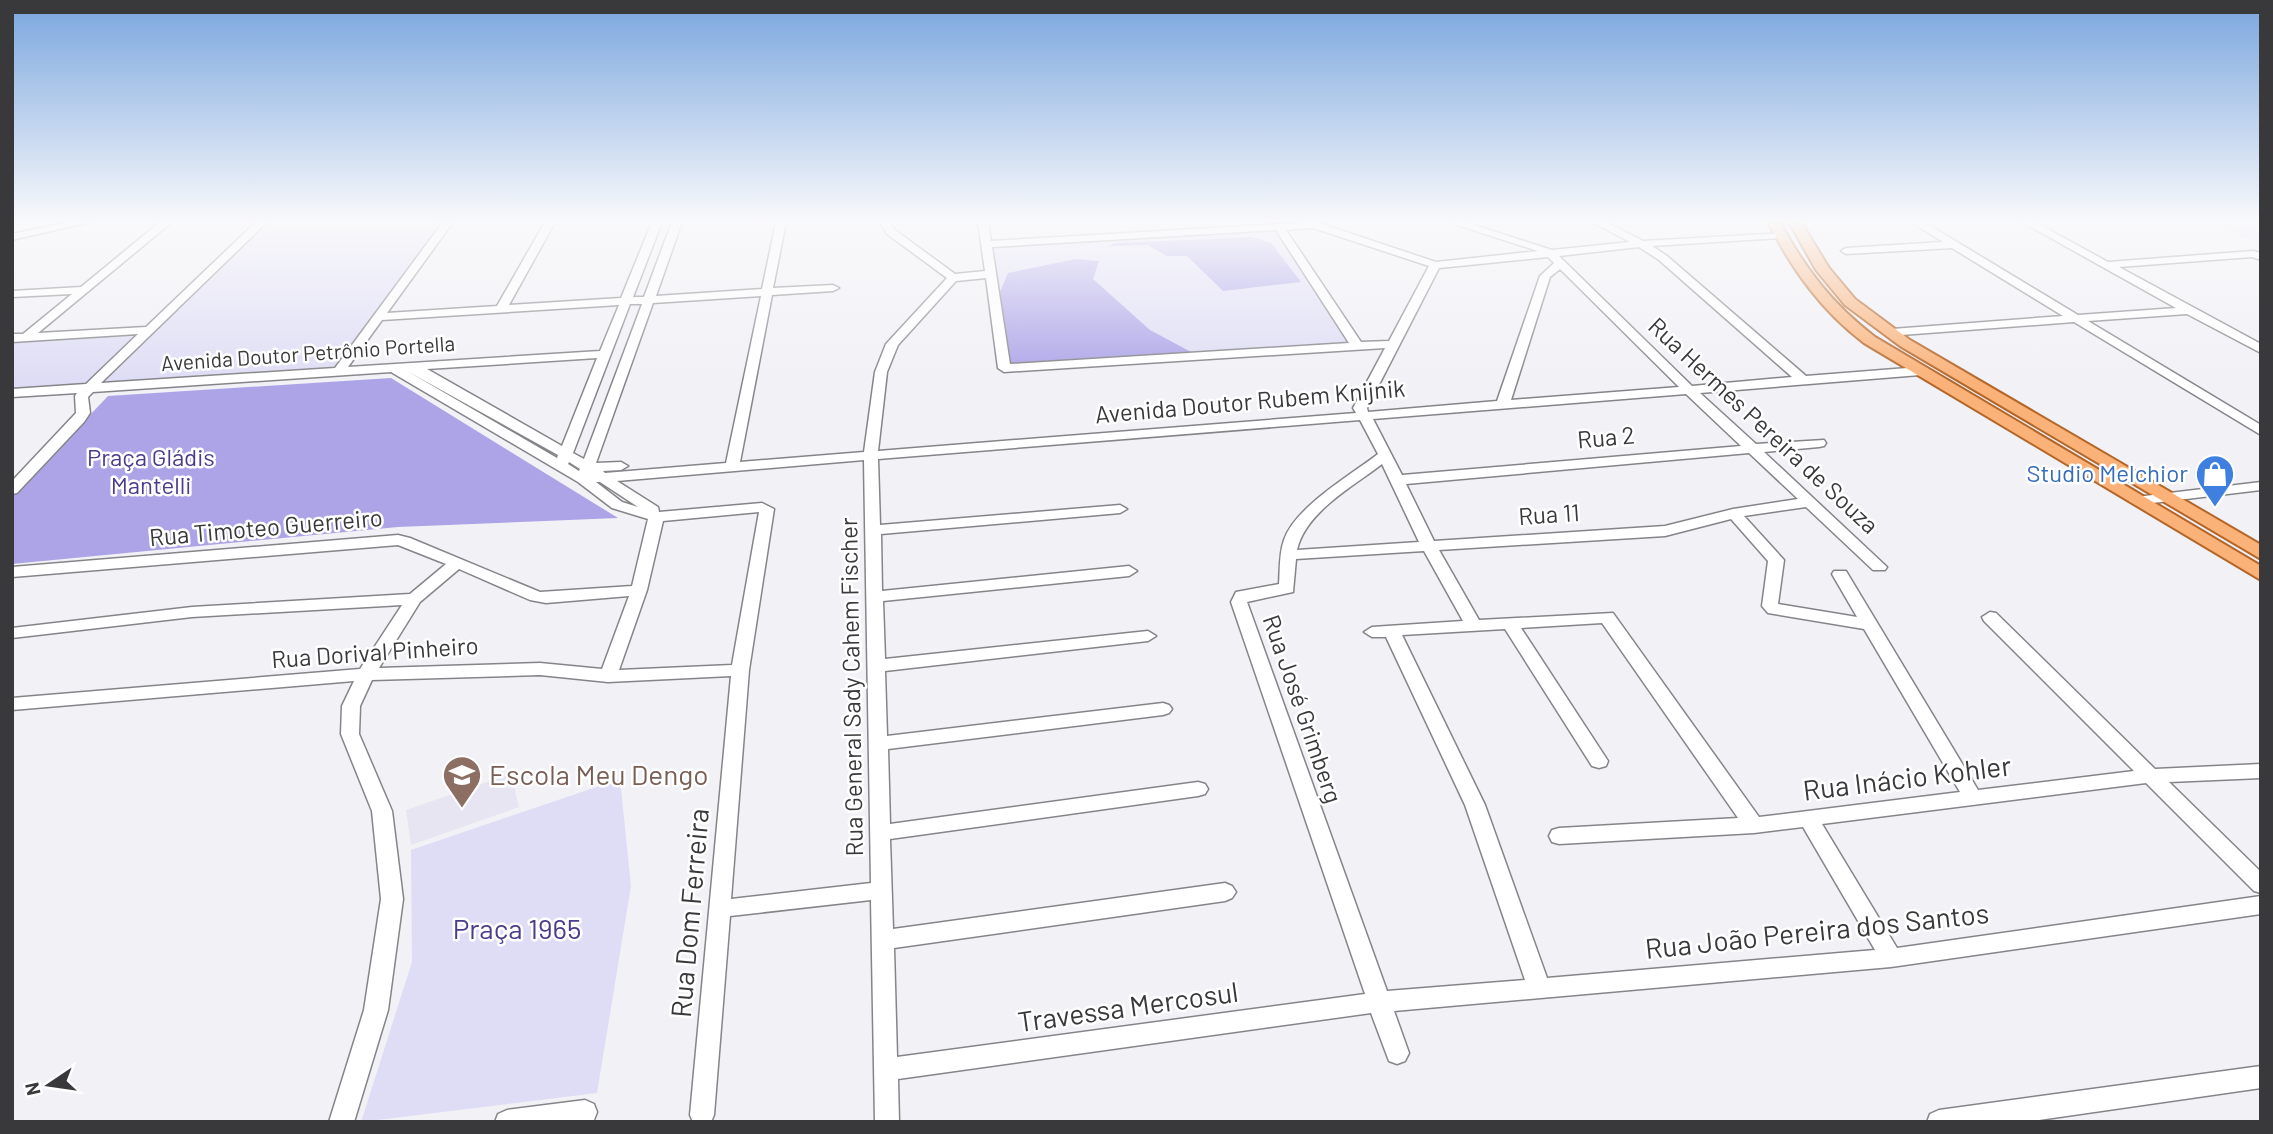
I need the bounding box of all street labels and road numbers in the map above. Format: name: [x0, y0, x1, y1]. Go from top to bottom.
street label: Rua Hermes Pereira de Souza: [1643, 311, 1885, 539]
street label: Avenida Doutor Petrônio Portella: [160, 330, 456, 375]
street label: Avenida Doutor Rubem Knijnik: [1094, 372, 1406, 429]
street label: Rua 2: [1576, 420, 1636, 453]
street label: Rua 11: [1517, 497, 1581, 530]
street label: Rua Timoteo Guerreiro: [148, 502, 384, 551]
street label: Rua General Sady Cahem Fischer: [833, 517, 868, 857]
street label: Rua José Grimberg: [1258, 611, 1349, 806]
street label: Rua Dorival Pinheiro: [270, 630, 480, 673]
street label: Rua Inácio Kohler: [1801, 747, 2013, 807]
street label: Rua Dom Ferreira: [663, 807, 715, 1019]
street label: Rua João Pereira dos Santos: [1643, 895, 1990, 965]
street label: Travessa Mercosul: [1015, 974, 1240, 1038]

